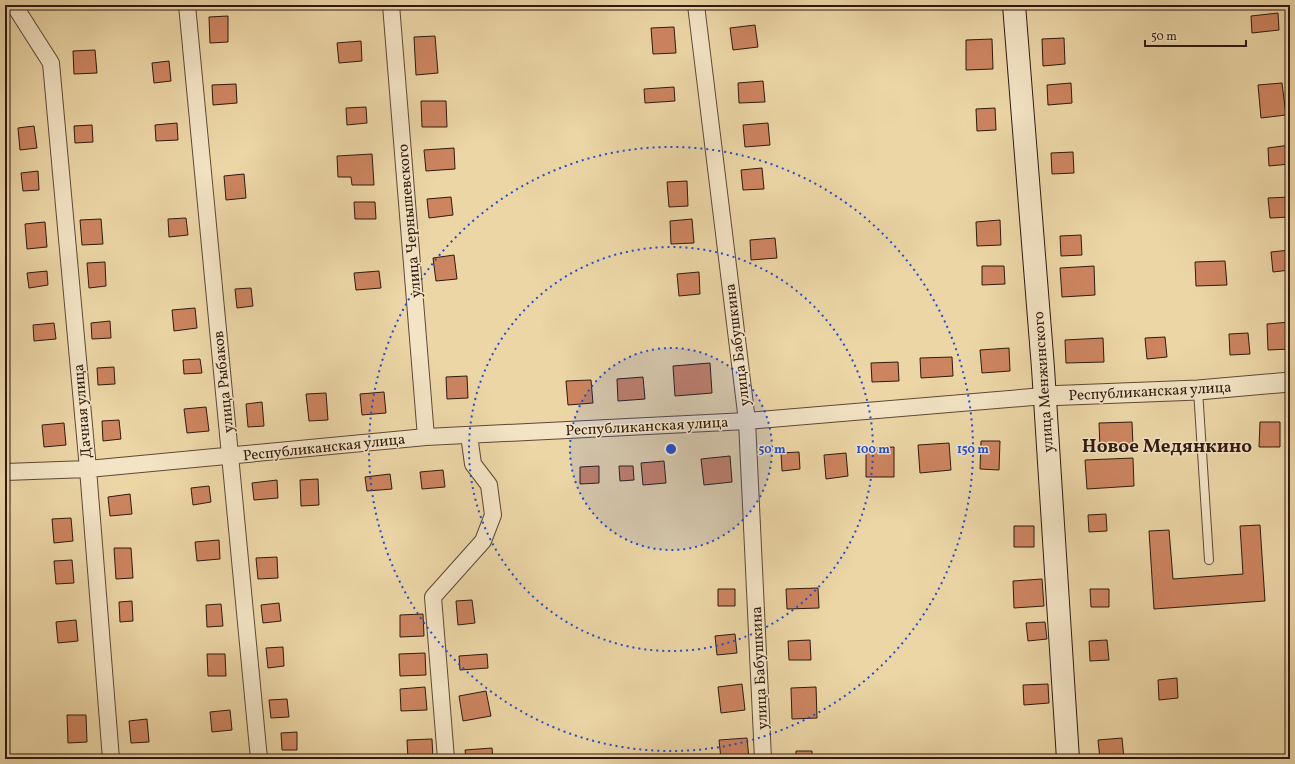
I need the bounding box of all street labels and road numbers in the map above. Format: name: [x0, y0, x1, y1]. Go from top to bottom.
street label: улица Чернышевского: [393, 143, 428, 299]
street label: улица Бабушкина: [721, 282, 756, 407]
street label: улица Менжинского: [1029, 310, 1060, 453]
street label: улица Рыбаков: [209, 330, 240, 434]
street label: Дачная улица: [69, 363, 98, 459]
street label: Республиканская улица: [1068, 378, 1232, 407]
street label: Республиканская улица: [565, 413, 729, 442]
street label: Республиканская улица: [242, 430, 406, 467]
street label: улица Бабушкина: [747, 606, 774, 730]

